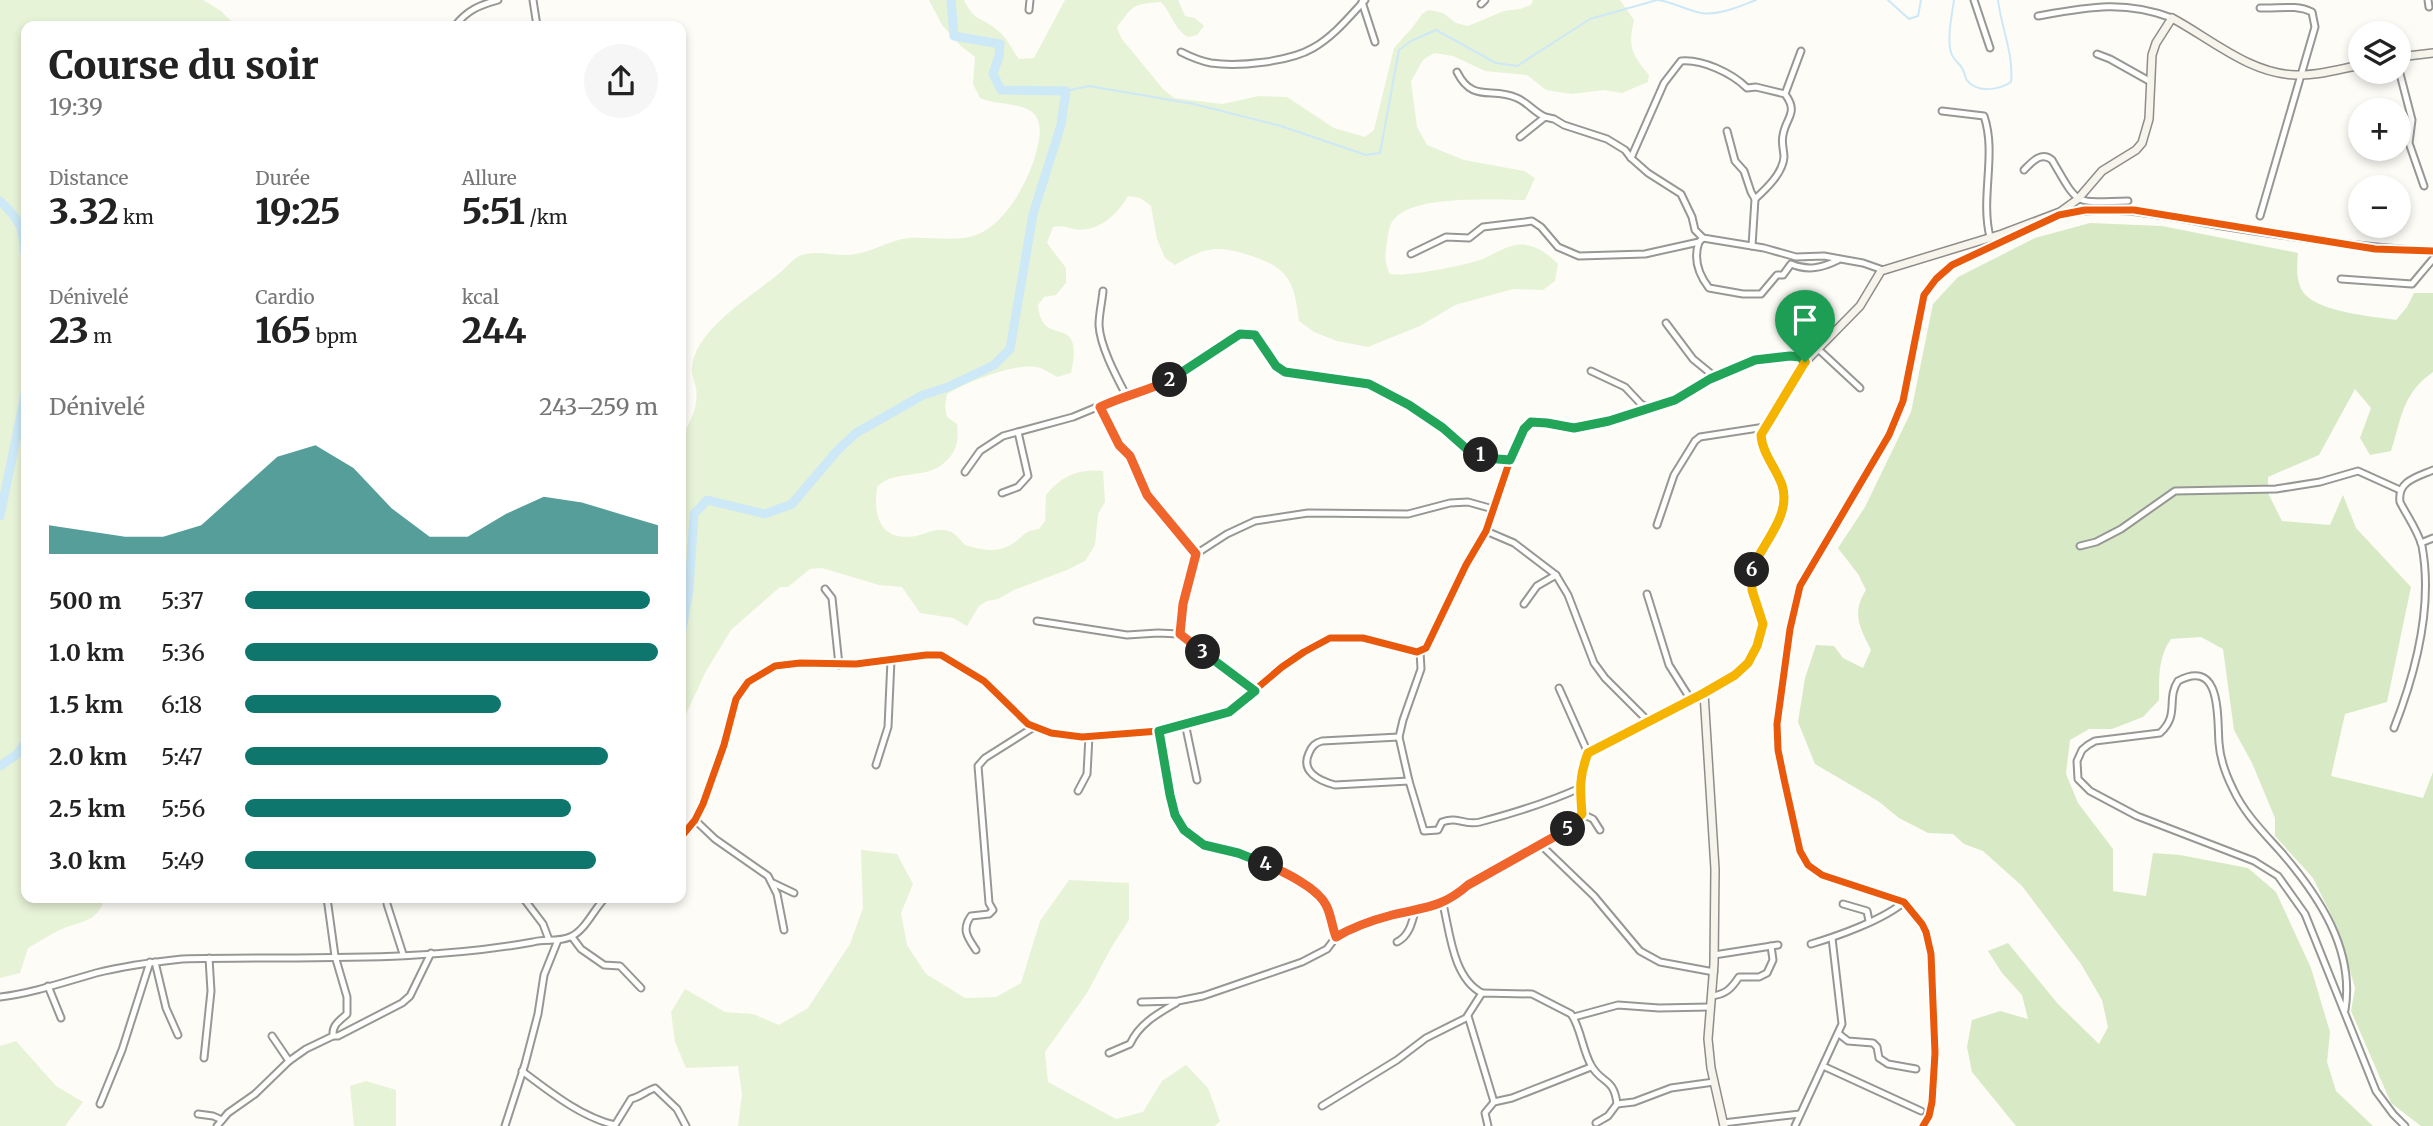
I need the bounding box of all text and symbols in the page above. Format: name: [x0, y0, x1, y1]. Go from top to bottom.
map controls: [2348, 21, 2411, 238]
button: layers: [2348, 21, 2411, 84]
text: Course du soir: [49, 42, 319, 89]
button: share: [584, 44, 658, 118]
text: 19:39: [49, 92, 103, 121]
button: +: [2348, 98, 2411, 161]
text: Distance: [49, 166, 128, 190]
text: Durée: [255, 166, 310, 190]
text: Allure: [462, 166, 517, 190]
button: −: [2348, 175, 2411, 238]
text: 3.32: [49, 190, 118, 234]
text: 19:25: [255, 190, 340, 234]
text: 5:51: [462, 190, 525, 234]
text: km: [118, 205, 154, 229]
text: /km: [525, 205, 568, 229]
text: Dénivelé: [49, 285, 128, 309]
text: Cardio: [255, 285, 315, 309]
text: kcal: [462, 285, 499, 309]
pin: [1775, 290, 1835, 362]
icon: arrive: [1786, 301, 1824, 339]
text: 23: [49, 309, 89, 353]
text: 165: [255, 309, 311, 353]
text: 244: [462, 309, 527, 353]
text: m: [89, 324, 112, 348]
text: bpm: [311, 324, 358, 348]
pin: 2: [1152, 362, 1188, 398]
text: 2: [1164, 367, 1175, 391]
text: Dénivelé: [49, 392, 145, 421]
text: 243–259 m: [539, 392, 658, 421]
pin: 1: [1464, 438, 1498, 472]
text: 1: [1476, 442, 1485, 466]
pin: 6: [1734, 552, 1770, 588]
text: 6: [1746, 557, 1757, 581]
text: 500 m: [49, 586, 121, 615]
text: 5:37: [161, 586, 204, 615]
pin: 3: [1186, 634, 1220, 670]
text: 1.0 km: [49, 638, 124, 667]
text: 5:36: [161, 638, 205, 667]
text: 3: [1197, 639, 1208, 663]
text: 1.5 km: [49, 690, 123, 719]
text: 6:18: [161, 690, 202, 719]
text: 2.0 km: [49, 742, 127, 771]
text: 5:47: [161, 742, 203, 771]
text: 2.5 km: [49, 794, 126, 823]
text: 5:56: [161, 794, 205, 823]
pin: 5: [1550, 812, 1586, 846]
text: 5: [1562, 816, 1573, 840]
text: 3.0 km: [49, 846, 126, 875]
text: 5:49: [161, 846, 204, 875]
pin: 4: [1248, 846, 1284, 882]
text: 4: [1259, 851, 1272, 875]

